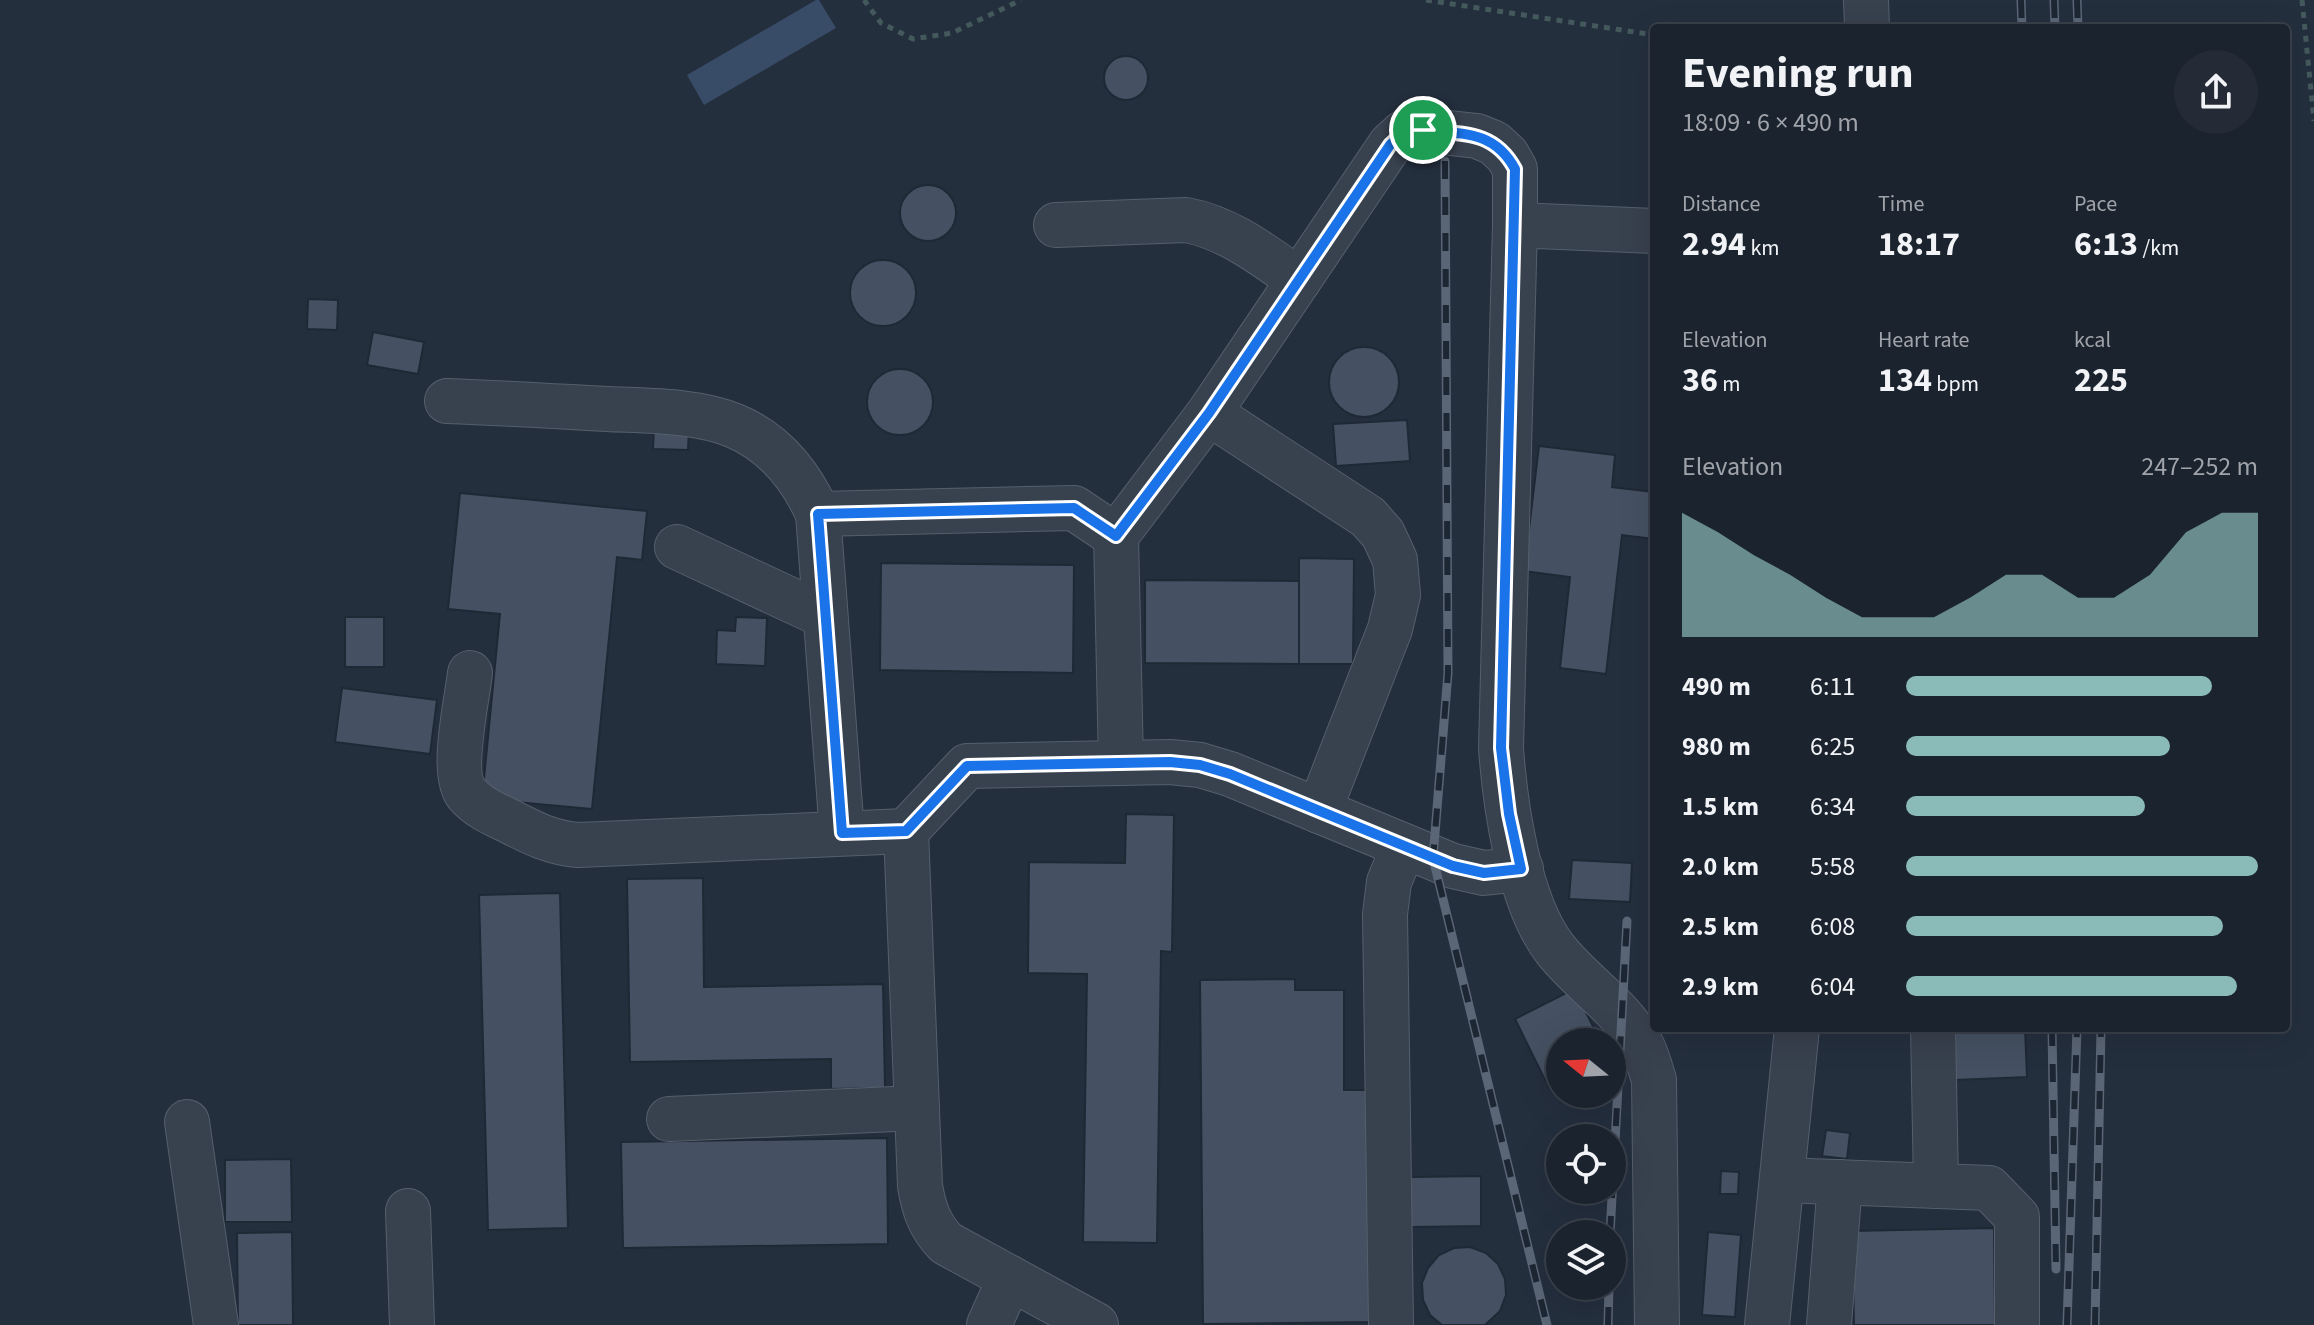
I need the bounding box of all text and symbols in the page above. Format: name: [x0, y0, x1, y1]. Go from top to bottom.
text: Evening run: [1682, 42, 1914, 105]
button: share: [2174, 50, 2258, 134]
pin: [1389, 96, 1457, 164]
text: 18:09 · 6 × 490 m: [1682, 104, 1859, 141]
icon: arrive: [1401, 108, 1445, 152]
text: Distance: [1682, 188, 1760, 220]
text: Time: [1878, 188, 1924, 220]
text: Pace: [2074, 188, 2117, 220]
text: 2.94: [1682, 220, 1746, 269]
text: 18:17: [1878, 220, 1960, 269]
text: 6:13: [2074, 220, 2138, 269]
text: km: [1746, 232, 1780, 264]
text: /km: [2138, 232, 2179, 264]
text: Elevation: [1682, 324, 1768, 356]
text: Heart rate: [1878, 324, 1969, 356]
text: kcal: [2074, 324, 2111, 356]
text: 36: [1682, 356, 1718, 405]
text: 134: [1878, 356, 1932, 405]
text: 225: [2074, 356, 2128, 405]
text: m: [1718, 368, 1741, 400]
text: bpm: [1932, 368, 1979, 400]
text: Elevation: [1682, 448, 1783, 485]
text: 247–252 m: [2141, 448, 2258, 485]
text: 490 m: [1682, 668, 1751, 705]
text: 6:11: [1810, 668, 1855, 705]
text: 980 m: [1682, 728, 1751, 765]
text: 6:25: [1810, 728, 1855, 765]
text: 1.5 km: [1682, 788, 1759, 825]
text: 6:34: [1810, 788, 1855, 825]
text: 2.0 km: [1682, 848, 1759, 885]
text: 5:58: [1810, 848, 1855, 885]
text: 2.5 km: [1682, 908, 1759, 945]
text: 6:08: [1810, 908, 1855, 945]
text: 2.9 km: [1682, 968, 1759, 1005]
text: 6:04: [1810, 968, 1855, 1005]
north arrow: [1546, 1028, 1626, 1108]
map controls: [1546, 1028, 1626, 1300]
button: locate: [1546, 1124, 1626, 1204]
button: layers: [1546, 1220, 1626, 1300]

